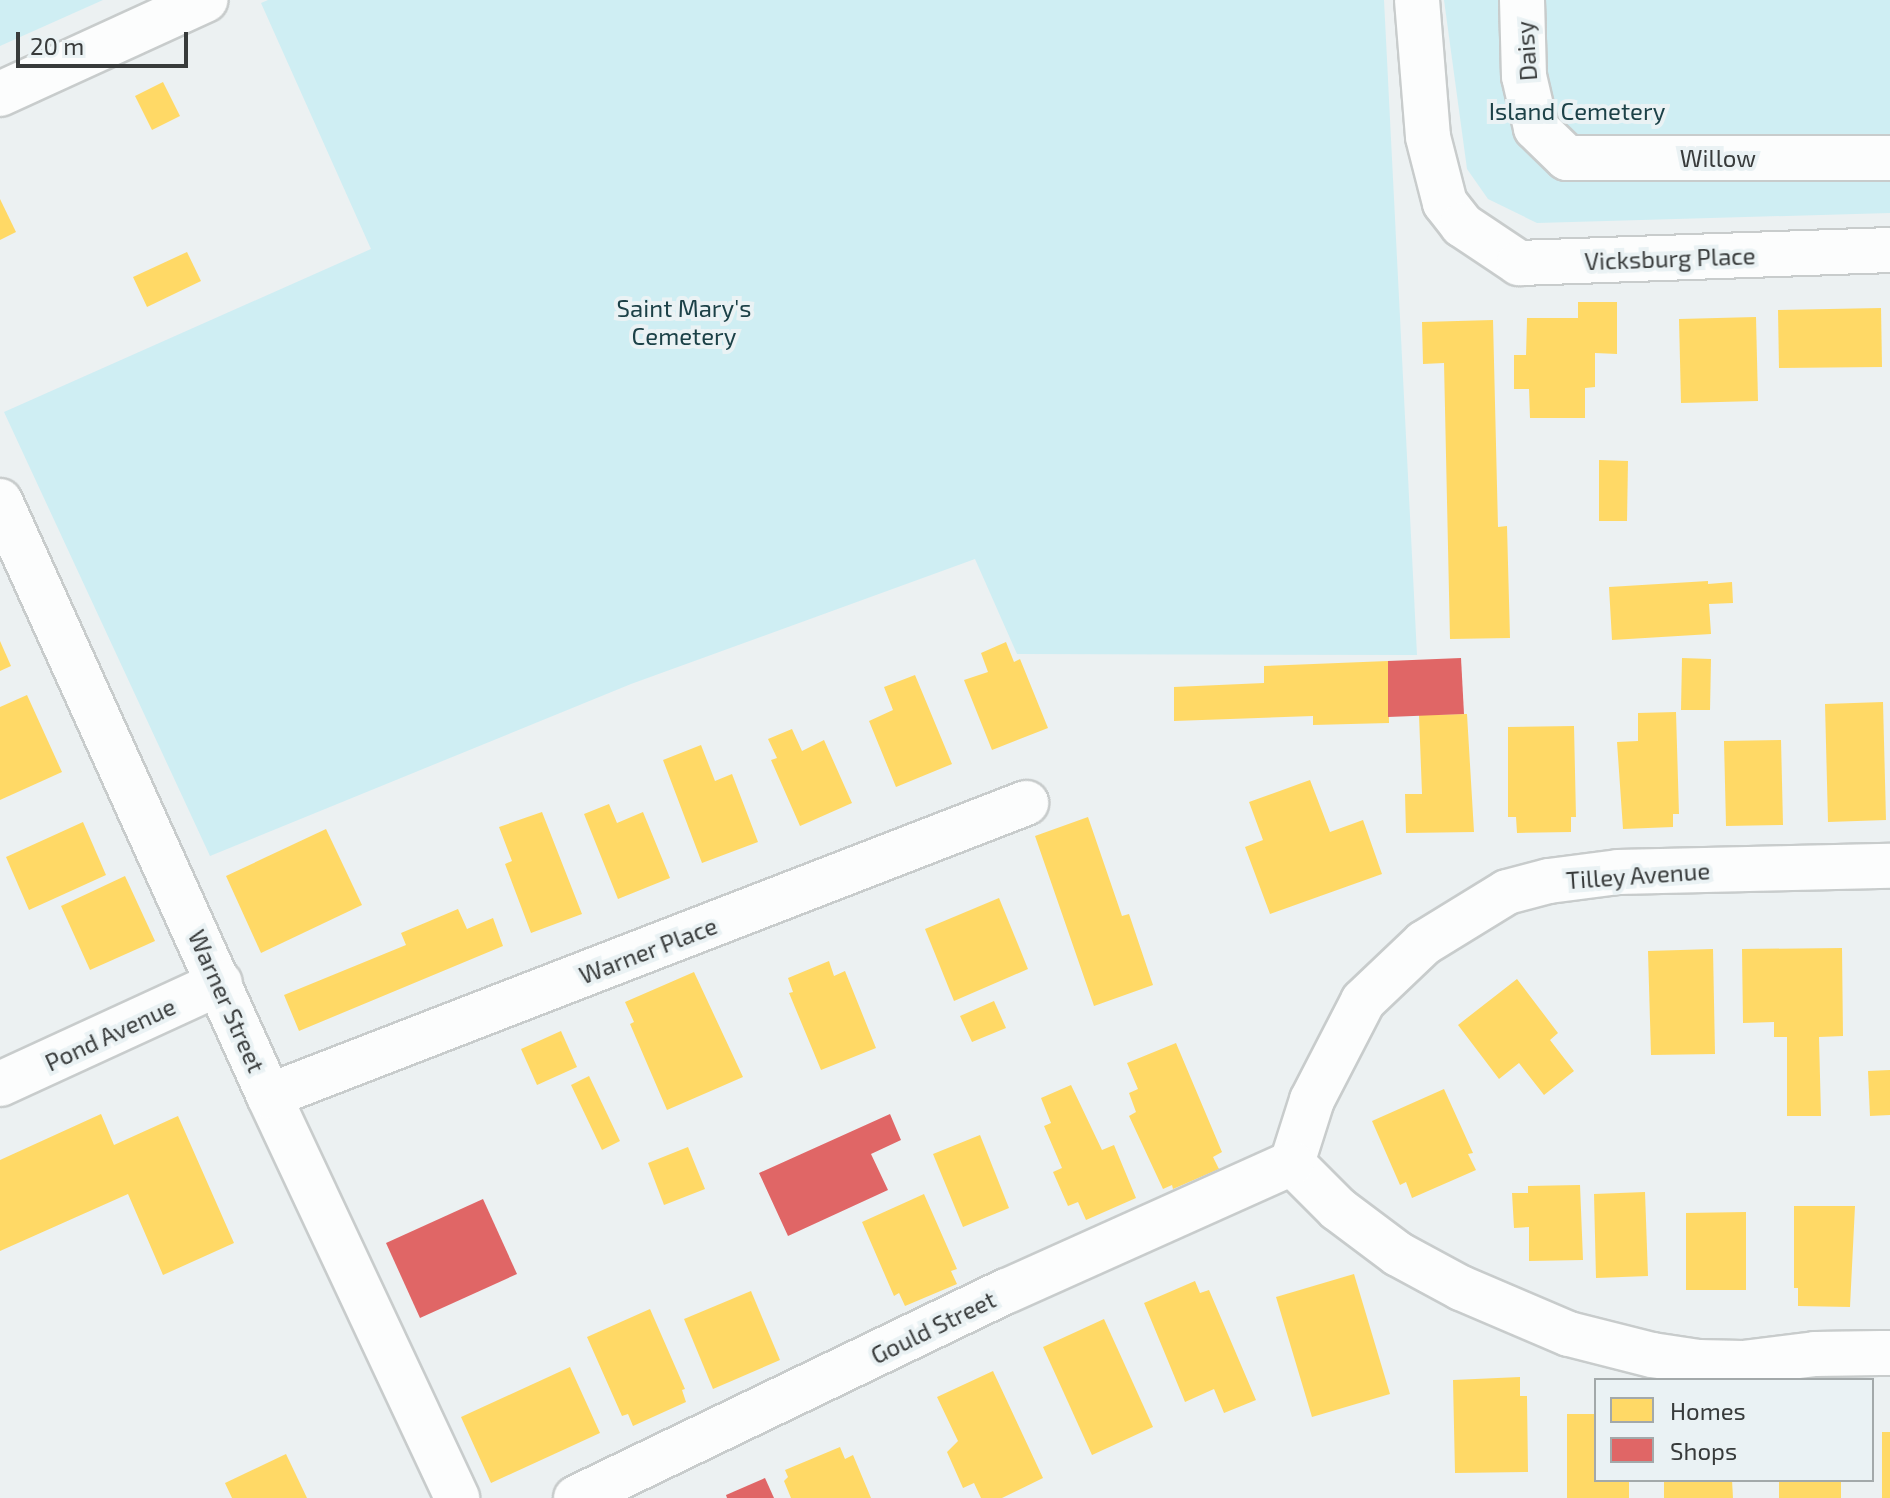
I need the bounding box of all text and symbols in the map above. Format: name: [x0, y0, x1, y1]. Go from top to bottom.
scale bar: [20, 16, 192, 66]
street label: Daisy: [1510, 20, 1542, 82]
text: 20 m: [30, 31, 84, 60]
park label: Island Cemetery: [1489, 97, 1665, 125]
street label: Willow: [1680, 144, 1756, 172]
street label: Vicksburg Place: [1584, 241, 1756, 275]
park label: Saint Mary's Cemetery: [617, 294, 751, 350]
street label: Tilley Avenue: [1564, 856, 1712, 894]
street label: Warner Place: [575, 910, 721, 990]
street label: Warner Street: [183, 925, 271, 1077]
street label: Pond Avenue: [40, 991, 180, 1077]
street label: Gould Street: [866, 1284, 1000, 1370]
legend: [1594, 1378, 1874, 1482]
text: Homes: [1670, 1396, 1746, 1425]
text: Shops: [1670, 1436, 1737, 1465]

